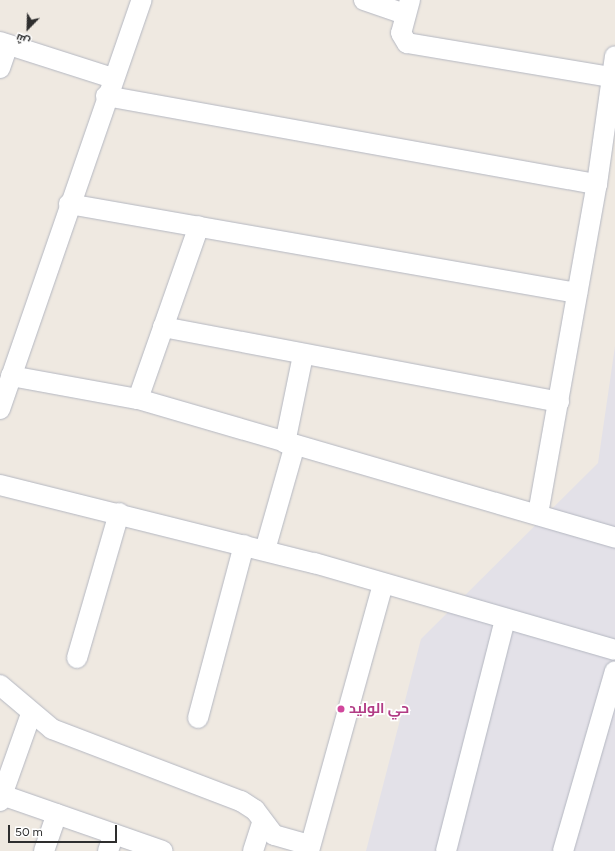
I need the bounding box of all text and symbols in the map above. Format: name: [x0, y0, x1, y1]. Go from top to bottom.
north arrow: [8, 8, 48, 48]
text: ش: [14, 31, 32, 48]
place label: حي الوليد: [349, 701, 409, 717]
marker: حي الوليد: [336, 704, 346, 714]
scale bar: [10, 817, 119, 843]
text: 50 m: [15, 825, 43, 839]

